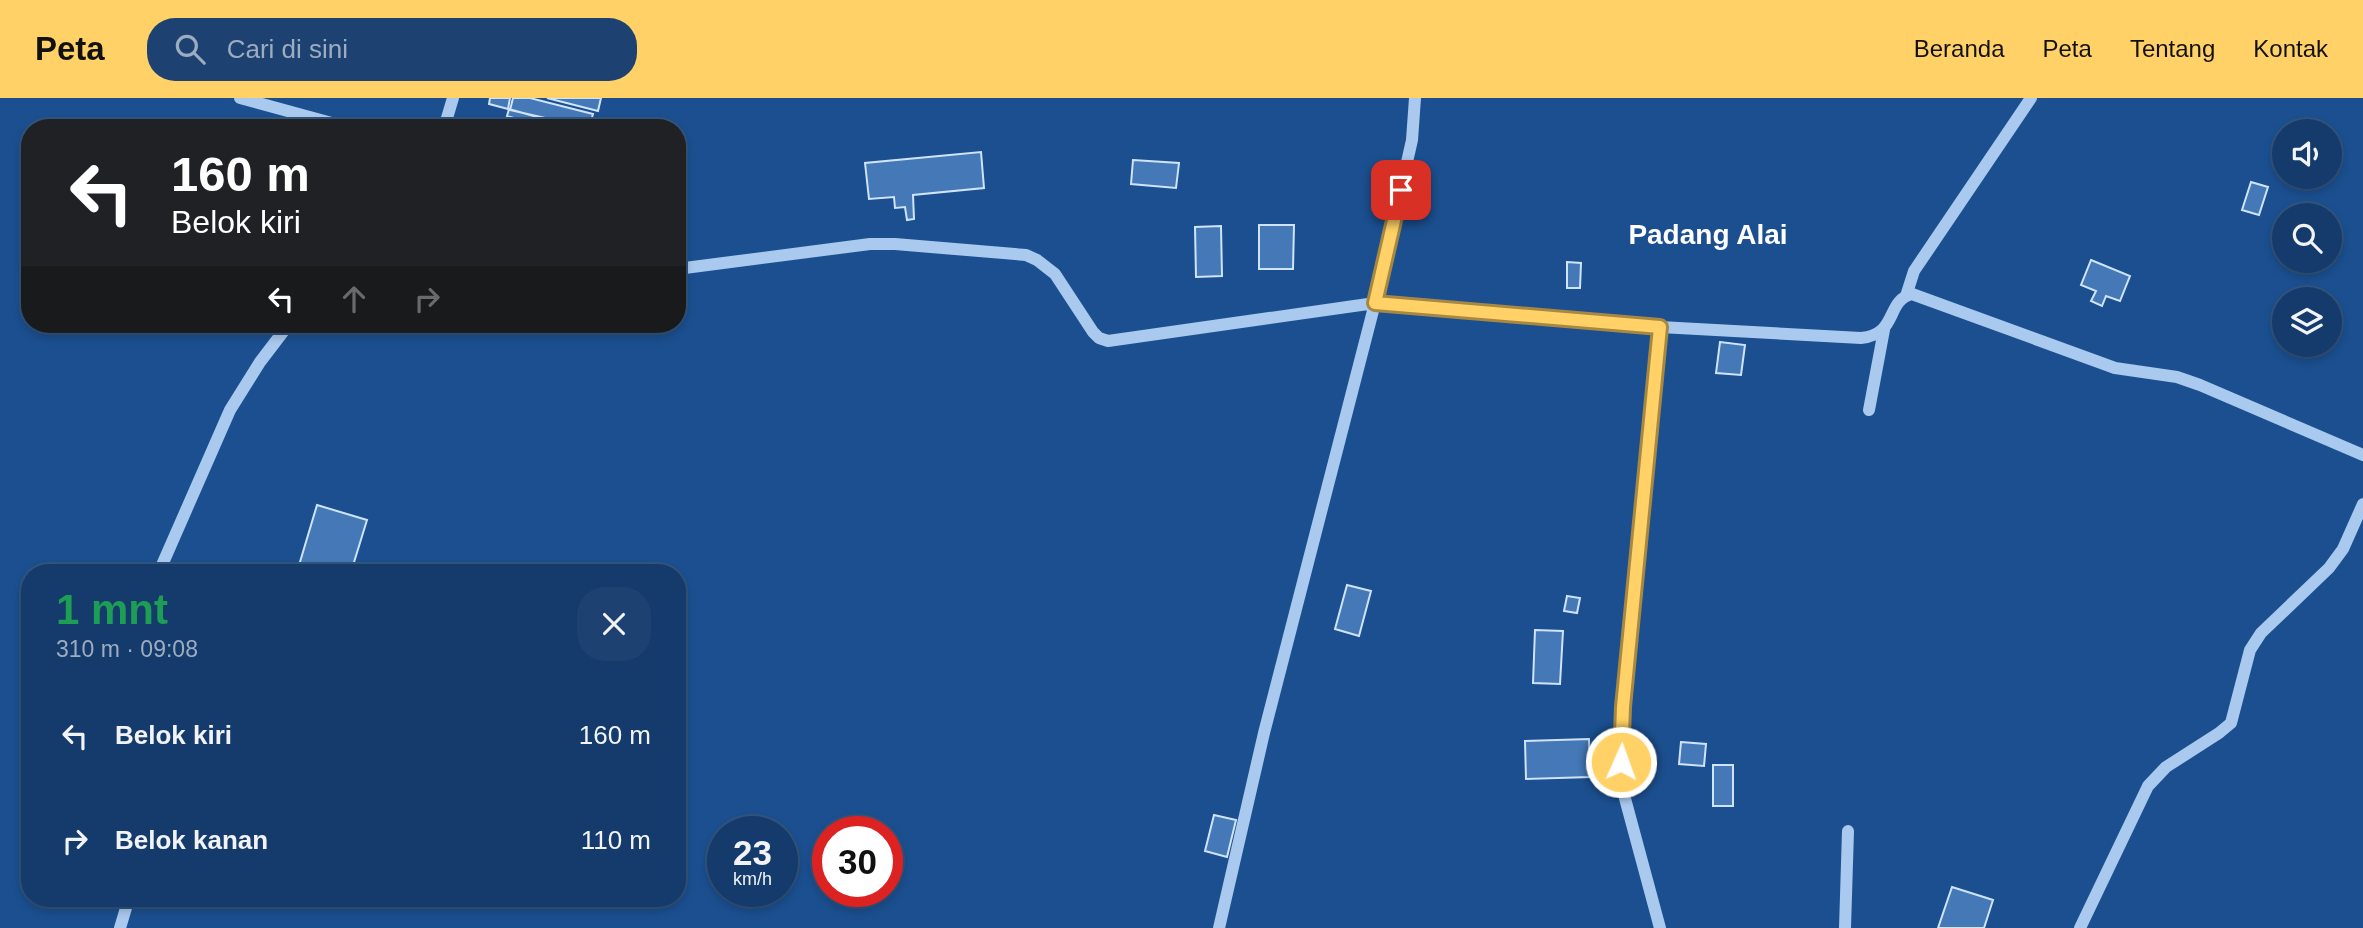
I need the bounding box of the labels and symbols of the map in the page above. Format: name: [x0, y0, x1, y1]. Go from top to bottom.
pin: [1371, 160, 1431, 220]
district label: Padang Alai: [1628, 219, 1788, 250]
position arrow: [1584, 725, 1658, 799]
speed limit sign: 30: [812, 816, 903, 907]

